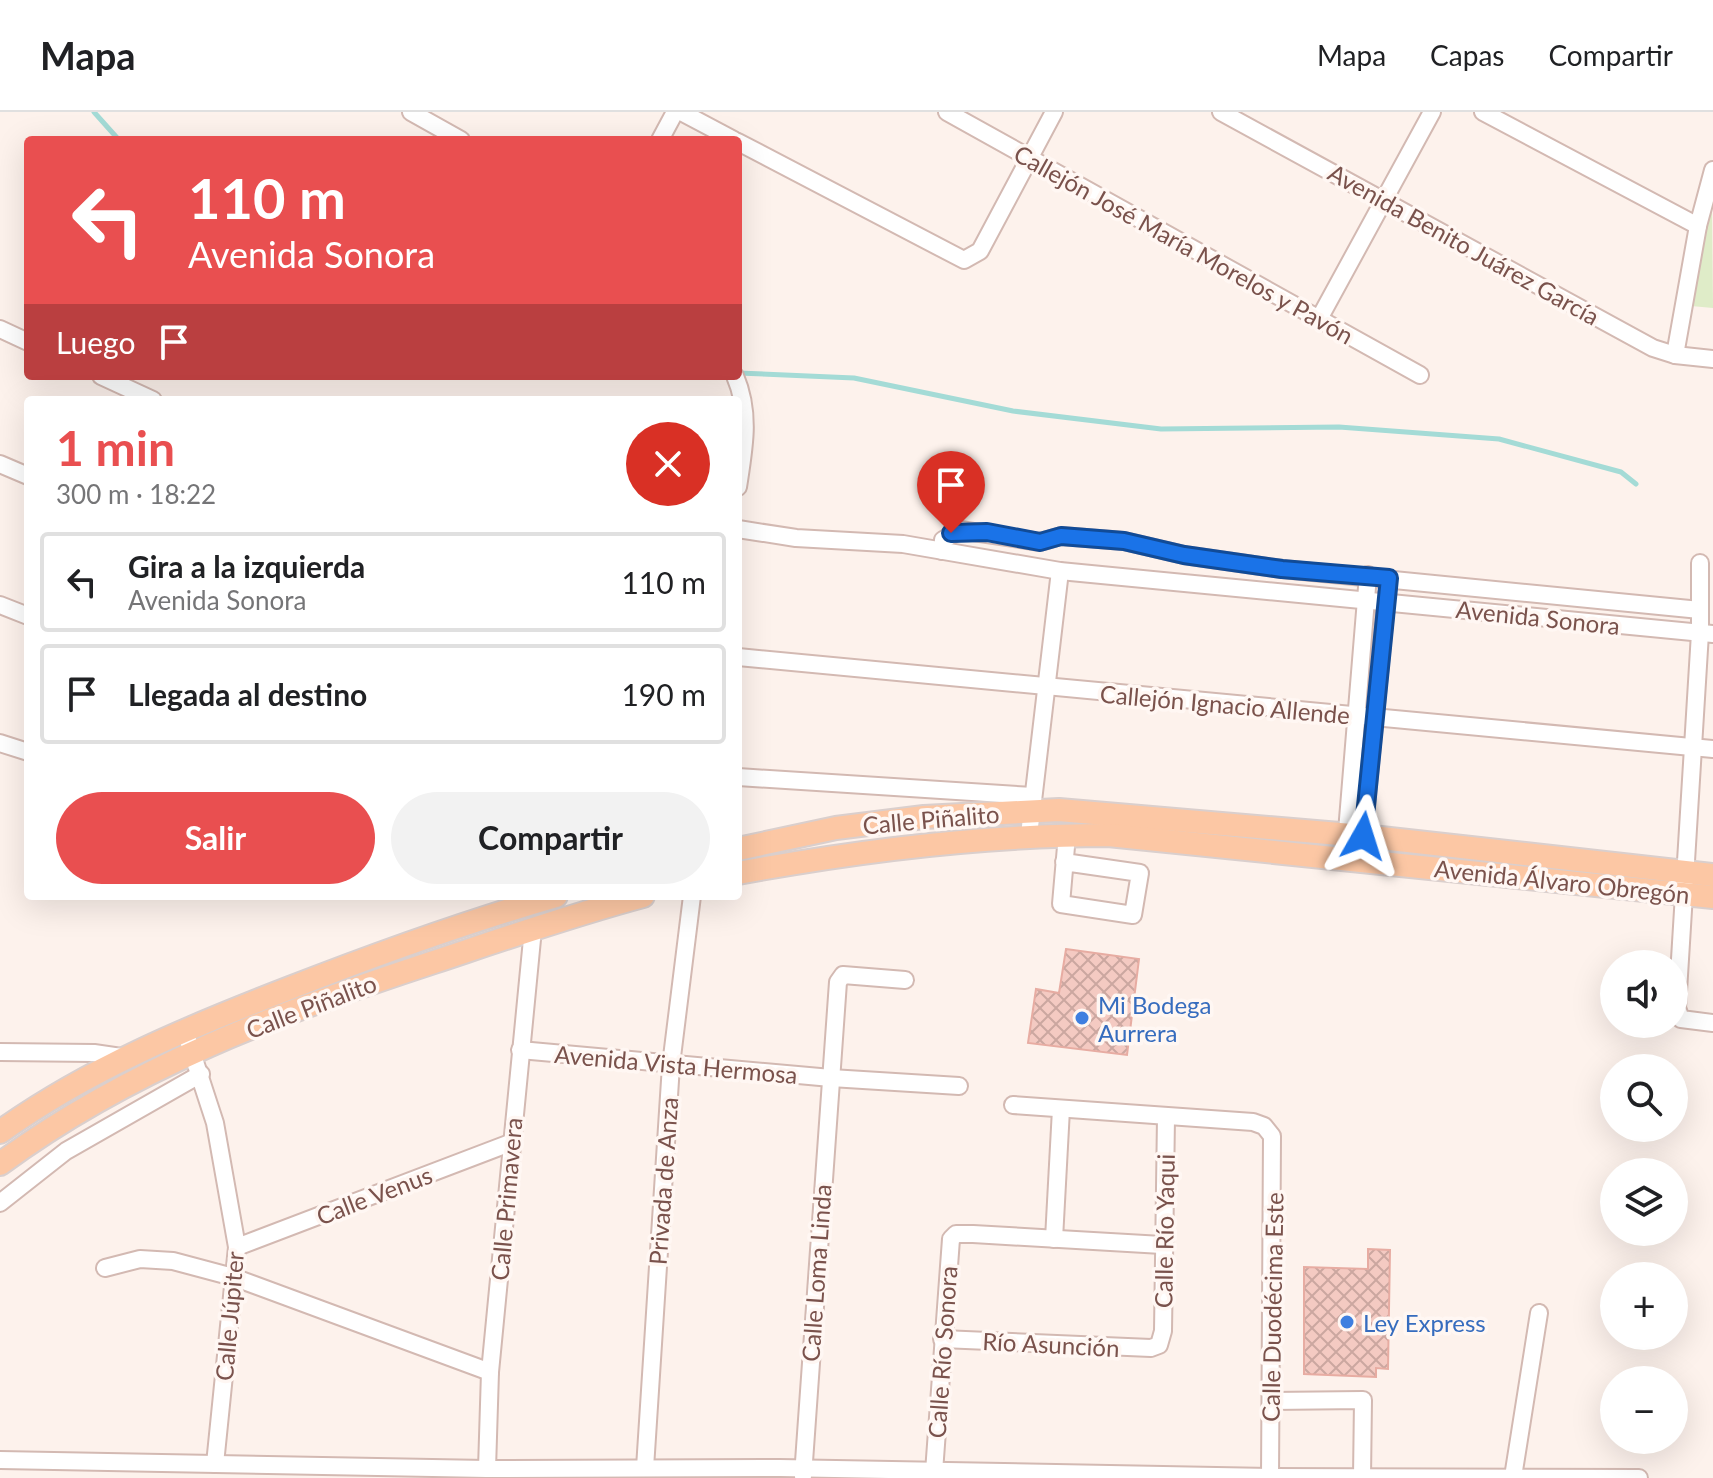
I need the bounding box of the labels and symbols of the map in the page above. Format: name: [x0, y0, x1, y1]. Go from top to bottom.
street label: Callejón José María Morelos y Pavón: [1009, 138, 1359, 350]
street label: Avenida Benito Juárez García: [1323, 157, 1605, 331]
pin: [917, 451, 985, 533]
street label: Avenida Sonora: [1455, 594, 1621, 640]
street label: Callejón Ignacio Allende: [1099, 679, 1351, 729]
position arrow: [1321, 794, 1405, 878]
street label: Calle Piñalito: [861, 799, 1001, 839]
street label: Avenida Álvaro Obregón: [1433, 853, 1691, 909]
street label: Calle Piñalito: [242, 968, 380, 1044]
place label: Mi Bodega Aurrera: [1098, 990, 1211, 1047]
marker: Mi Bodega Aurrera: [1073, 1009, 1091, 1027]
street label: Avenida Vista Hermosa: [553, 1039, 799, 1089]
street label: Privada de Anza: [643, 1096, 683, 1266]
street label: Calle Primavera: [484, 1116, 528, 1282]
street label: Calle Río Yaqui: [1148, 1154, 1180, 1308]
street label: Calle Venus: [312, 1160, 436, 1230]
street label: Calle Loma Linda: [795, 1183, 837, 1363]
street label: Calle Duodécima Este: [1255, 1192, 1289, 1422]
street label: Calle Júpiter: [209, 1250, 249, 1382]
street label: Calle Río Sonora: [922, 1265, 962, 1439]
place label: Ley Express: [1363, 1308, 1486, 1337]
marker: Ley Express: [1338, 1313, 1356, 1331]
street label: Río Asunción: [982, 1326, 1120, 1362]

